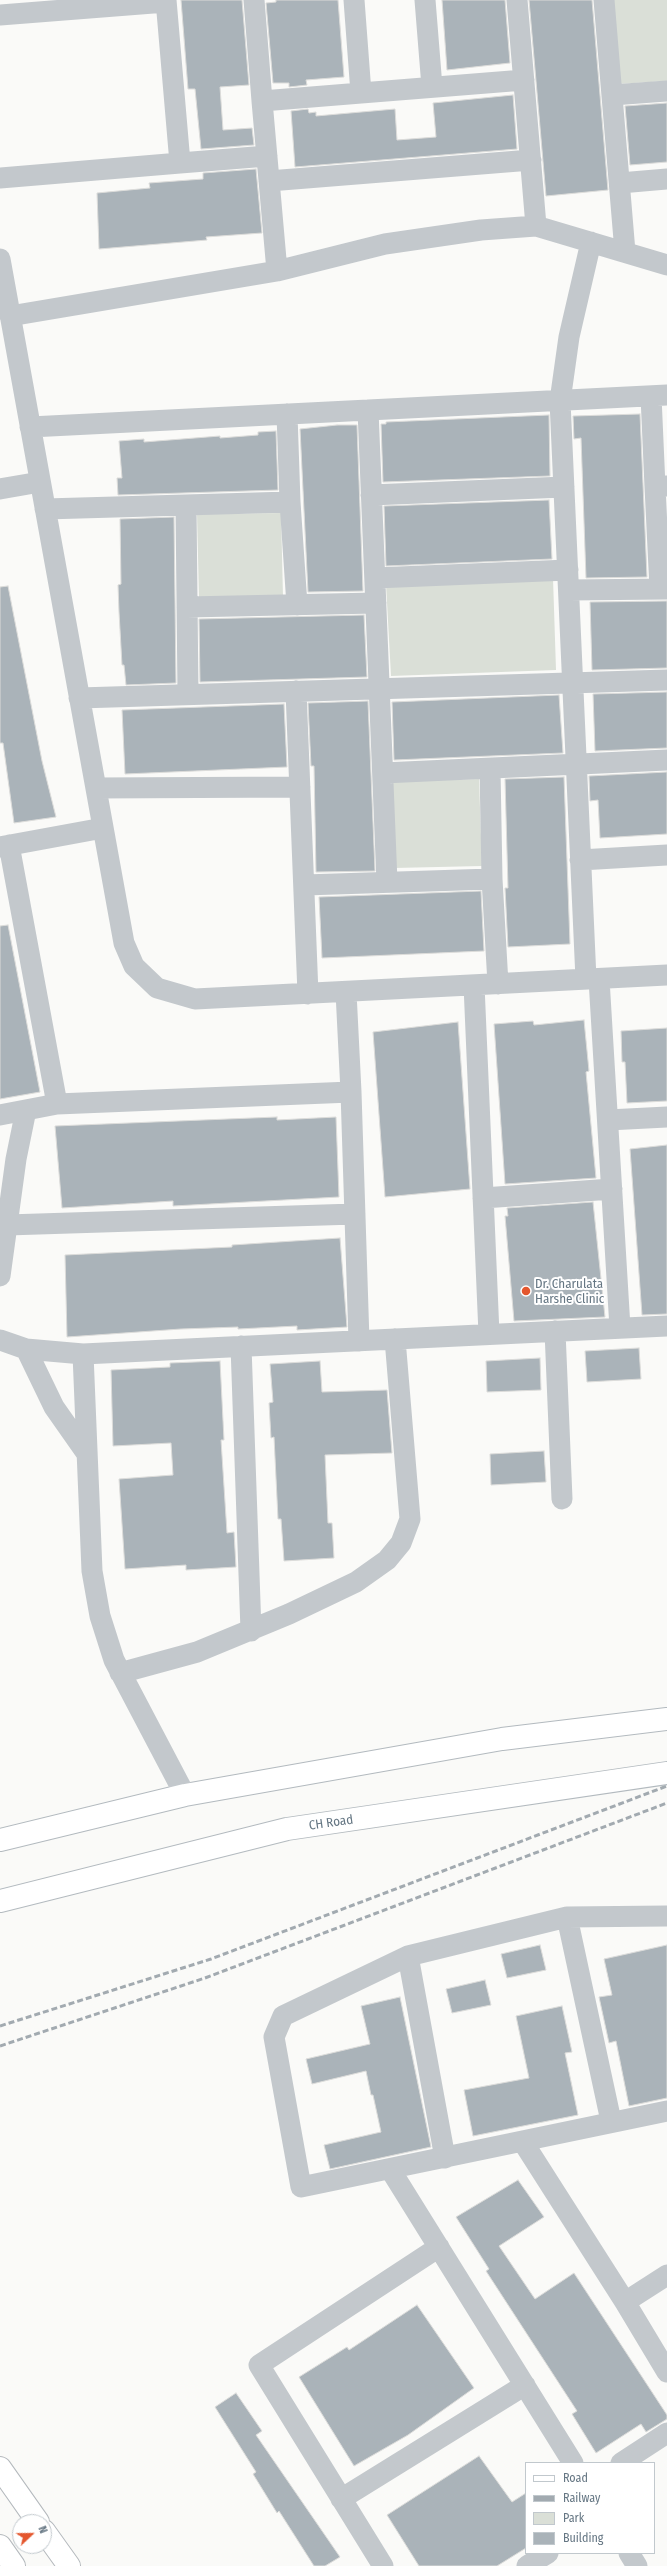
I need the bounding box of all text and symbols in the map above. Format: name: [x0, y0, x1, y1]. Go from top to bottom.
place label: Dr. Charulata Harshe Clinic: [535, 1276, 604, 1307]
marker: Dr. Charulata Harshe Clinic: [520, 1285, 532, 1297]
street label: CH Road: [308, 1812, 354, 1834]
legend: [525, 2462, 655, 2554]
text: Road: [563, 2471, 588, 2485]
text: Railway: [563, 2491, 600, 2505]
text: Park: [563, 2511, 584, 2525]
north arrow: [12, 2514, 52, 2554]
text: N: [35, 2524, 50, 2535]
text: Building: [563, 2531, 603, 2545]

